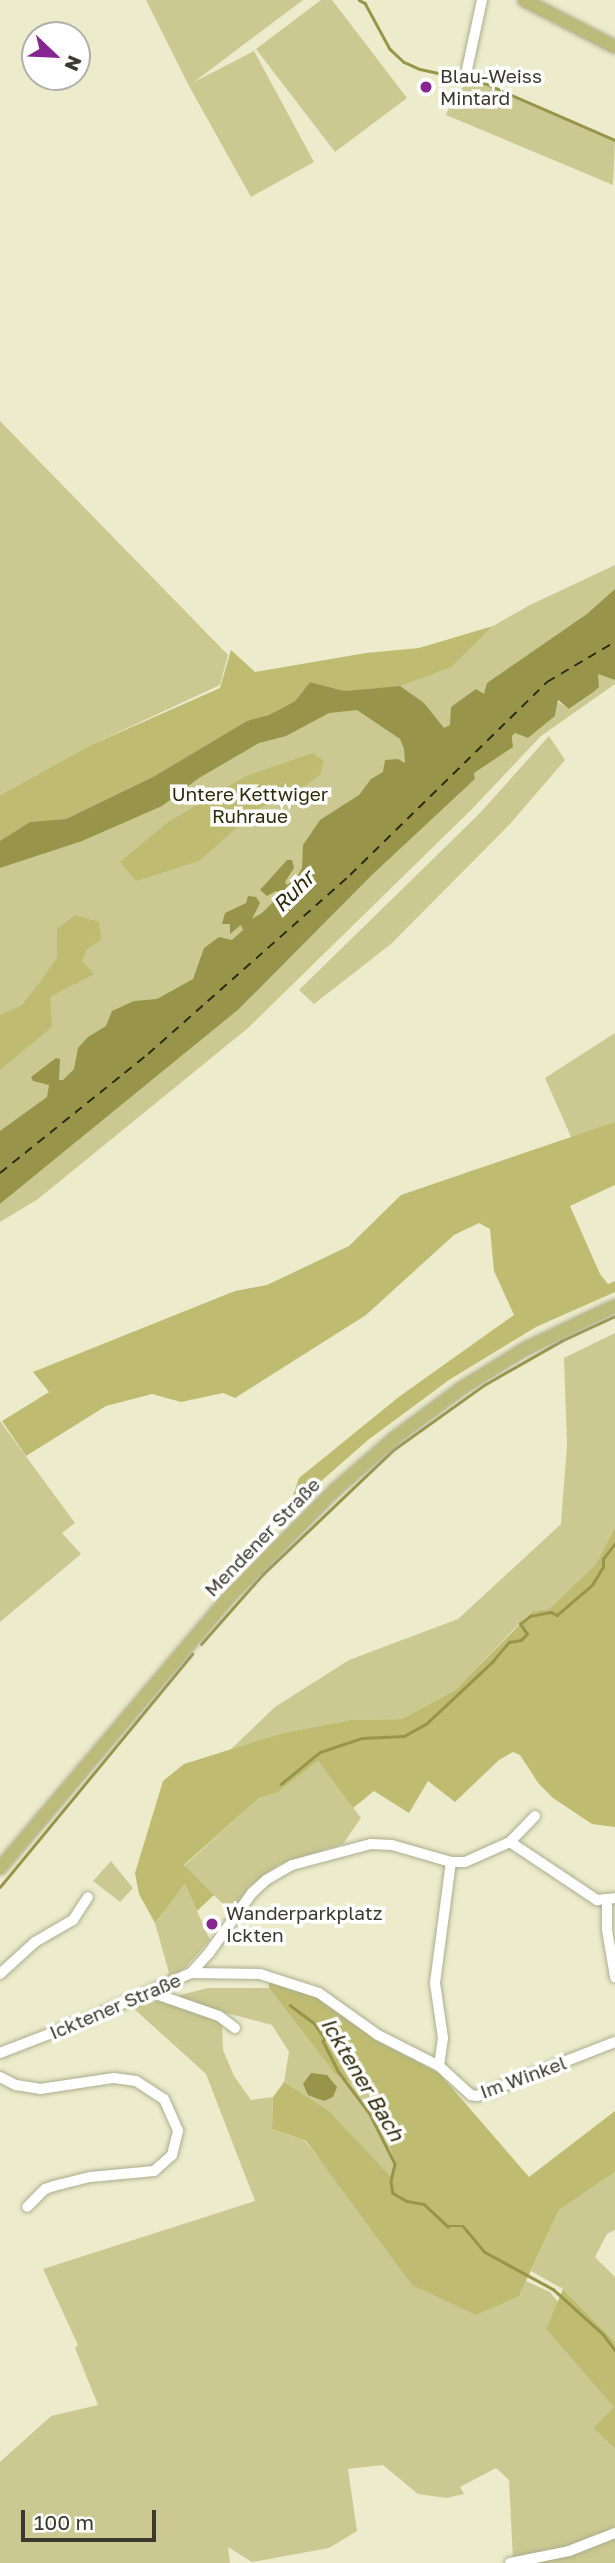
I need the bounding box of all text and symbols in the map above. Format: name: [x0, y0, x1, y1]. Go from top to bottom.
north arrow: [21, 21, 91, 91]
text: N: [61, 52, 87, 75]
place label: Blau-Weiss Mintard: [440, 65, 542, 109]
marker: Blau-Weiss Mintard: [418, 79, 434, 95]
park label: Untere Kettwiger Ruhraue: [172, 783, 328, 827]
water label: Ruhr: [267, 865, 319, 917]
street label: Mendener Straße: [200, 1473, 324, 1601]
place label: Wanderparkplatz Ickten: [226, 1902, 383, 1946]
marker: Wanderparkplatz Ickten: [204, 1916, 220, 1932]
street label: Icktener Straße: [46, 1968, 184, 2044]
water label: Icktener Bach: [316, 2013, 410, 2145]
street label: Im Winkel: [477, 2051, 569, 2103]
scale bar: [24, 2496, 159, 2540]
text: 100 m: [34, 2509, 94, 2535]

